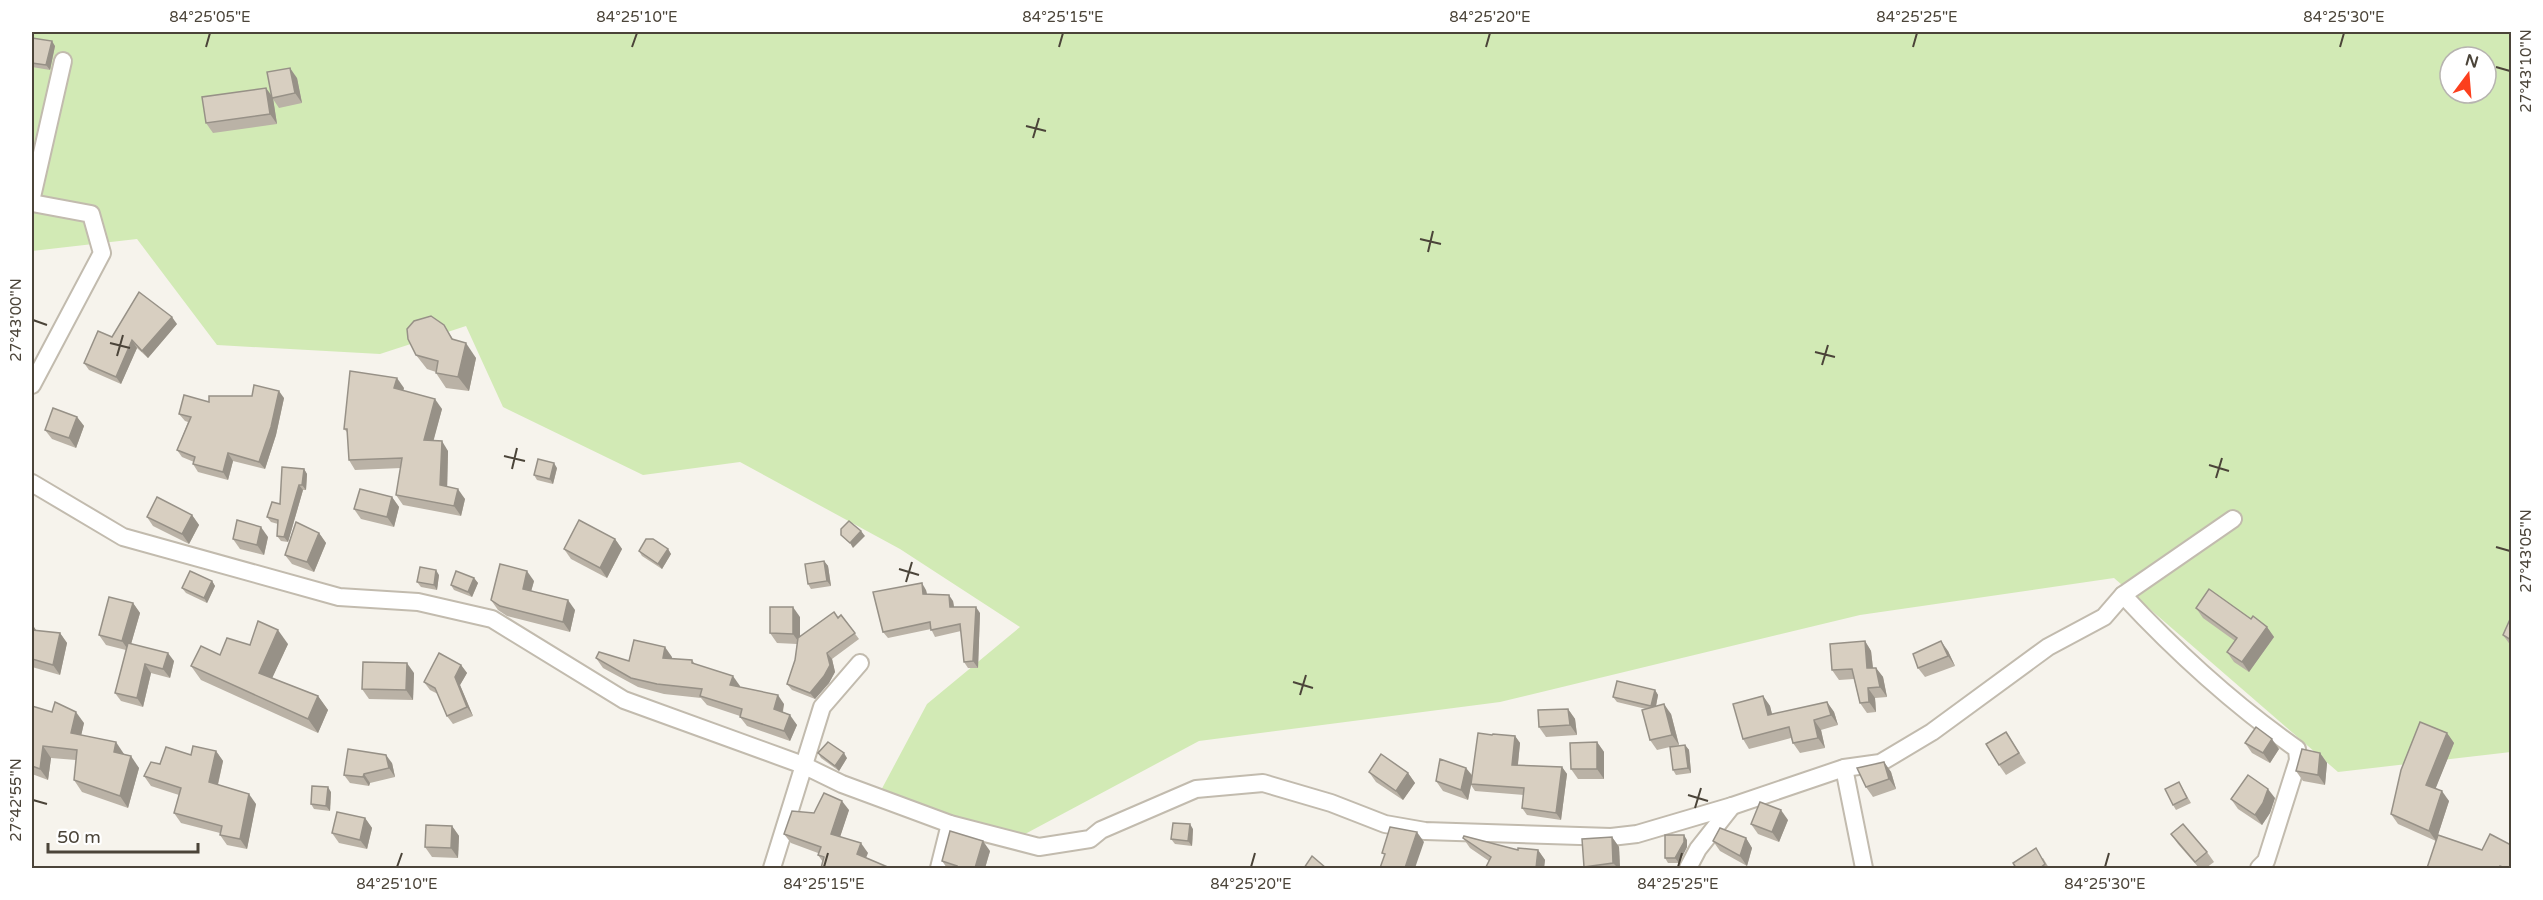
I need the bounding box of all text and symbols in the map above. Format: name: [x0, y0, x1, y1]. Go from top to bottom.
text: 84°25'05"E: [169, 8, 251, 26]
text: 84°25'10"E: [596, 8, 678, 26]
text: 84°25'15"E: [1022, 8, 1104, 26]
text: 84°25'20"E: [1449, 8, 1531, 26]
text: 84°25'25"E: [1876, 8, 1958, 26]
text: 84°25'30"E: [2303, 8, 2385, 26]
text: 27°43'10"N: [2517, 29, 2535, 113]
north arrow: [2438, 45, 2498, 105]
text: N: [2463, 50, 2481, 73]
text: 27°43'00"N: [7, 278, 25, 362]
text: 27°43'05"N: [2517, 509, 2535, 593]
text: 27°42'55"N: [7, 758, 25, 842]
scale bar: [48, 816, 198, 854]
text: 50 m: [57, 826, 101, 848]
text: 84°25'10"E: [356, 875, 438, 893]
text: 84°25'15"E: [783, 875, 865, 893]
text: 84°25'20"E: [1210, 875, 1292, 893]
text: 84°25'25"E: [1637, 875, 1719, 893]
text: 84°25'30"E: [2064, 875, 2146, 893]

